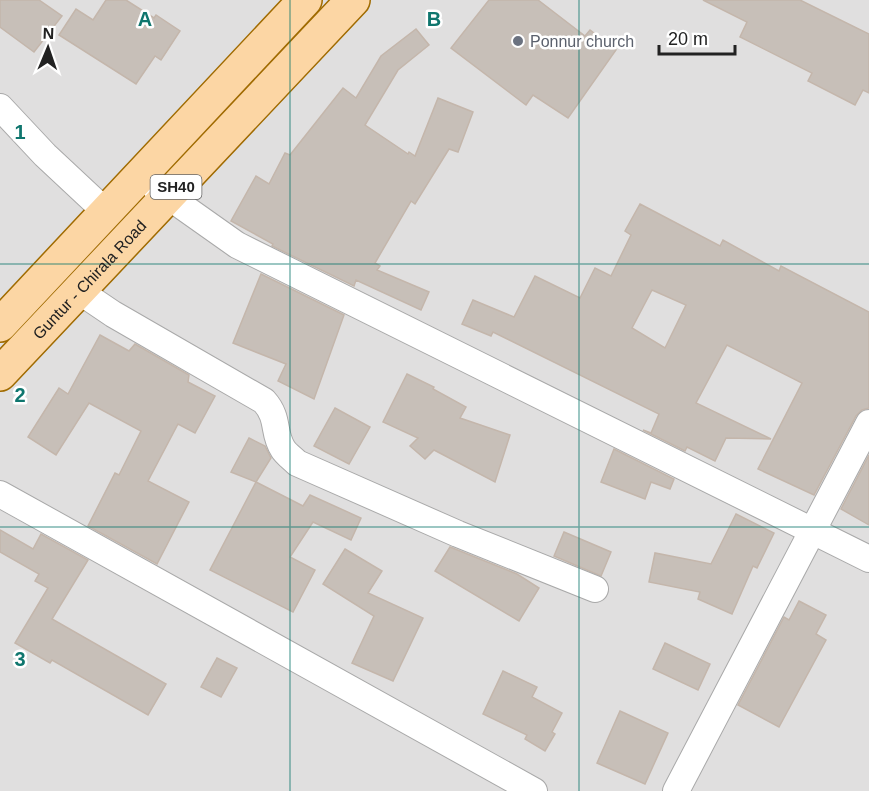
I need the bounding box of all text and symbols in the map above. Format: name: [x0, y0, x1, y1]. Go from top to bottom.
text: A: [138, 8, 152, 30]
text: B: [427, 8, 441, 30]
north arrow: [18, 18, 78, 78]
scale bar: [659, 18, 736, 56]
text: N: [42, 25, 55, 42]
text: 20 m: [668, 29, 708, 49]
place label: Ponnur church: [530, 33, 634, 50]
marker: Ponnur church: [511, 34, 525, 48]
text: 1: [14, 121, 26, 143]
road number: SH40: [150, 175, 201, 199]
street label: Guntur - Chirala Road: [30, 217, 150, 343]
text: 2: [14, 384, 26, 406]
text: 3: [14, 648, 26, 670]

